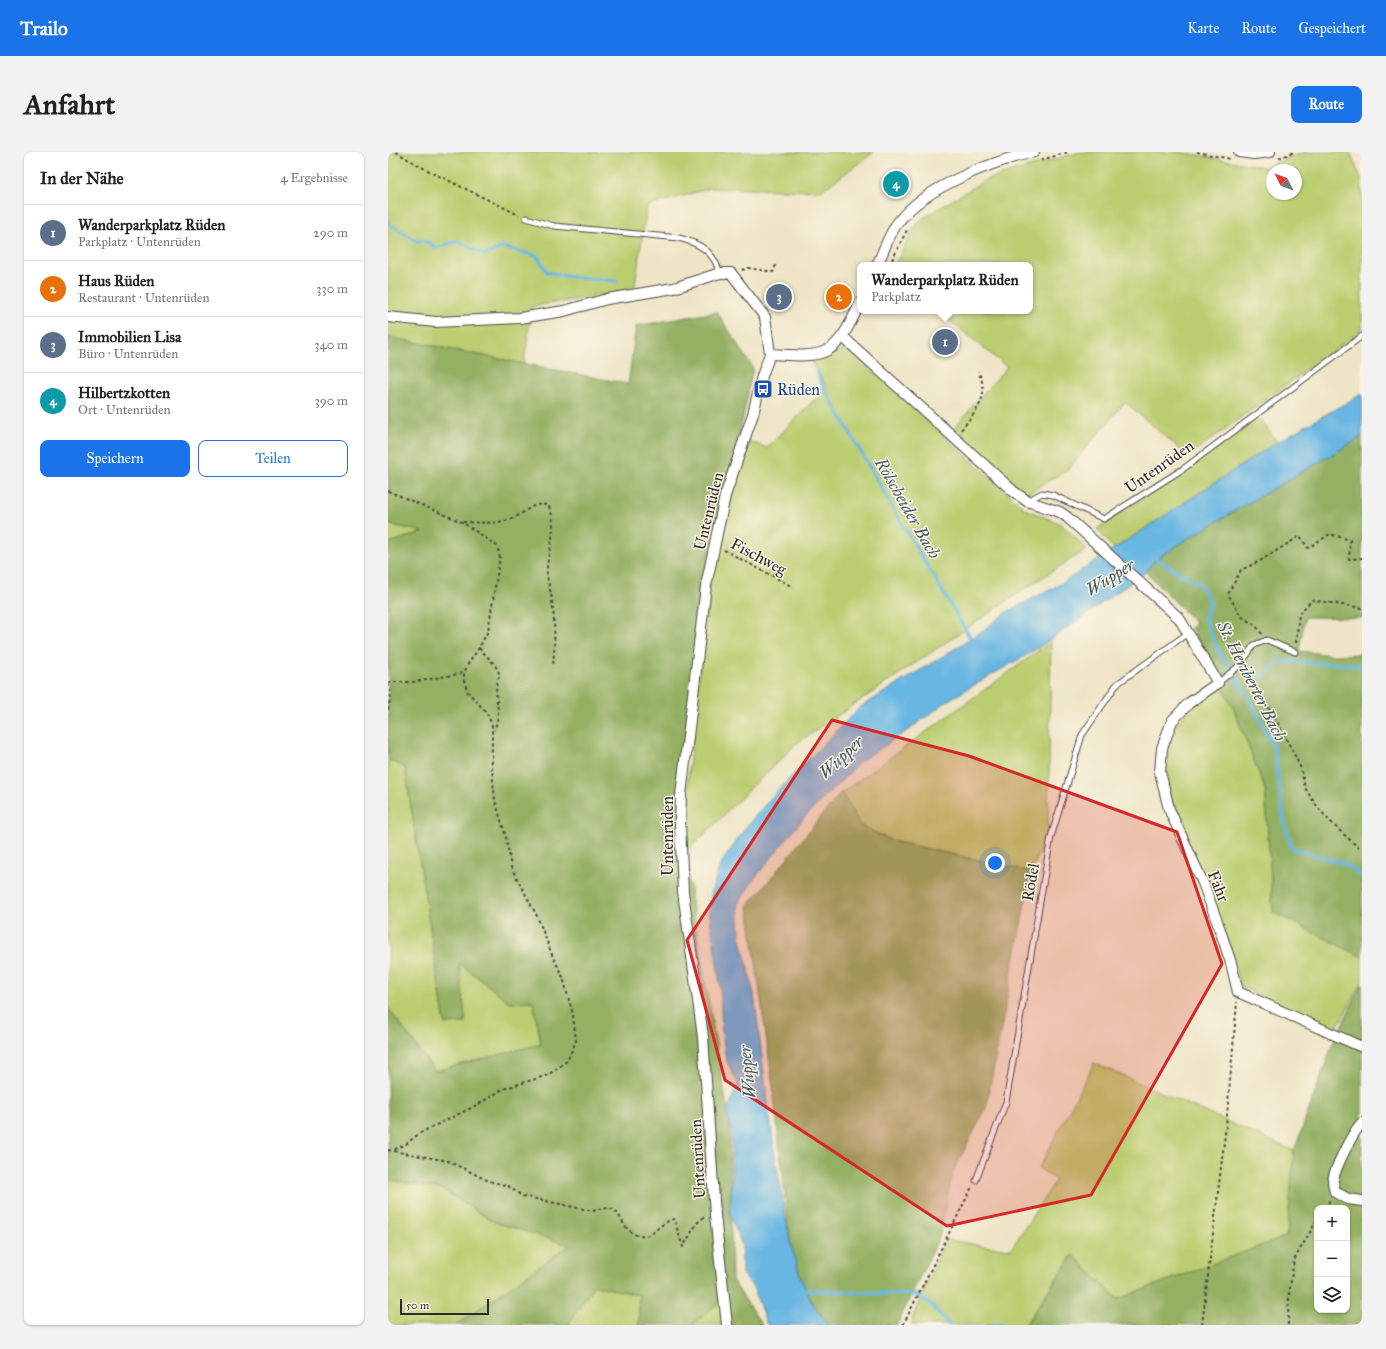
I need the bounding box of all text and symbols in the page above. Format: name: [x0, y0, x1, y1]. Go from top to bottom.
text: Trailo: [20, 17, 68, 40]
text: Karte: [1187, 20, 1219, 37]
text: Route: [1241, 20, 1277, 37]
text: Gespeichert: [1299, 20, 1366, 37]
button: Route: [1291, 86, 1362, 123]
text: Anfahrt: [24, 87, 115, 122]
north arrow: [1266, 164, 1302, 200]
text: In der Nähe: [40, 168, 124, 189]
pin: 4: [883, 169, 909, 199]
text: 4 Ergebnisse: [281, 170, 348, 186]
text: Wanderparkplatz Rüden: [78, 216, 225, 234]
text: 1: [50, 225, 56, 241]
text: 290 m: [313, 225, 348, 241]
text: Parkplatz · Untenrüden: [78, 234, 201, 250]
popup: [857, 262, 1033, 314]
text: Wanderparkplatz Rüden: [871, 271, 1019, 289]
text: Haus Rüden: [78, 272, 154, 290]
text: 2: [50, 281, 56, 297]
text: 330 m: [316, 281, 348, 297]
pin: 3: [766, 282, 792, 312]
pin: 2: [826, 282, 852, 312]
text: Parkplatz: [871, 289, 921, 305]
text: Restaurant · Untenrüden: [78, 290, 209, 306]
pin: 1: [932, 327, 958, 357]
text: Immobilien Lisa: [78, 328, 181, 346]
text: 3: [50, 337, 56, 353]
text: 340 m: [314, 337, 348, 353]
text: Büro · Untenrüden: [78, 346, 178, 362]
bus stop icon: Rüden: [752, 378, 774, 400]
place label: Rüden: [777, 380, 820, 399]
text: Hilbertzkotten: [78, 384, 170, 402]
text: 4: [49, 393, 57, 409]
text: 390 m: [315, 393, 348, 409]
text: Ort · Untenrüden: [78, 402, 171, 418]
street label: Untenrüden: [1121, 436, 1198, 497]
button: Speichern: [40, 440, 190, 477]
button: Teilen: [198, 440, 348, 477]
water label: Rölscheider Bach: [870, 453, 945, 563]
street label: Untenrüden: [690, 470, 727, 552]
street label: Fischweg: [727, 534, 790, 580]
water label: Wupper: [1082, 554, 1139, 600]
water label: St. Heriberter Bach: [1212, 617, 1291, 745]
water label: Wupper: [815, 731, 869, 783]
street label: Untenrüden: [658, 796, 677, 876]
your location: [985, 853, 1005, 873]
street label: Rödel: [1018, 861, 1043, 903]
street label: Fähr: [1204, 868, 1233, 905]
water label: Wupper: [734, 1043, 761, 1100]
street label: Untenrüden: [686, 1118, 709, 1199]
map controls: [1314, 1205, 1350, 1313]
button: +: [1314, 1205, 1350, 1241]
button: −: [1314, 1241, 1350, 1277]
button: layers: [1314, 1277, 1350, 1313]
scale bar: [400, 1297, 489, 1316]
text: 50 m: [406, 1299, 429, 1312]

